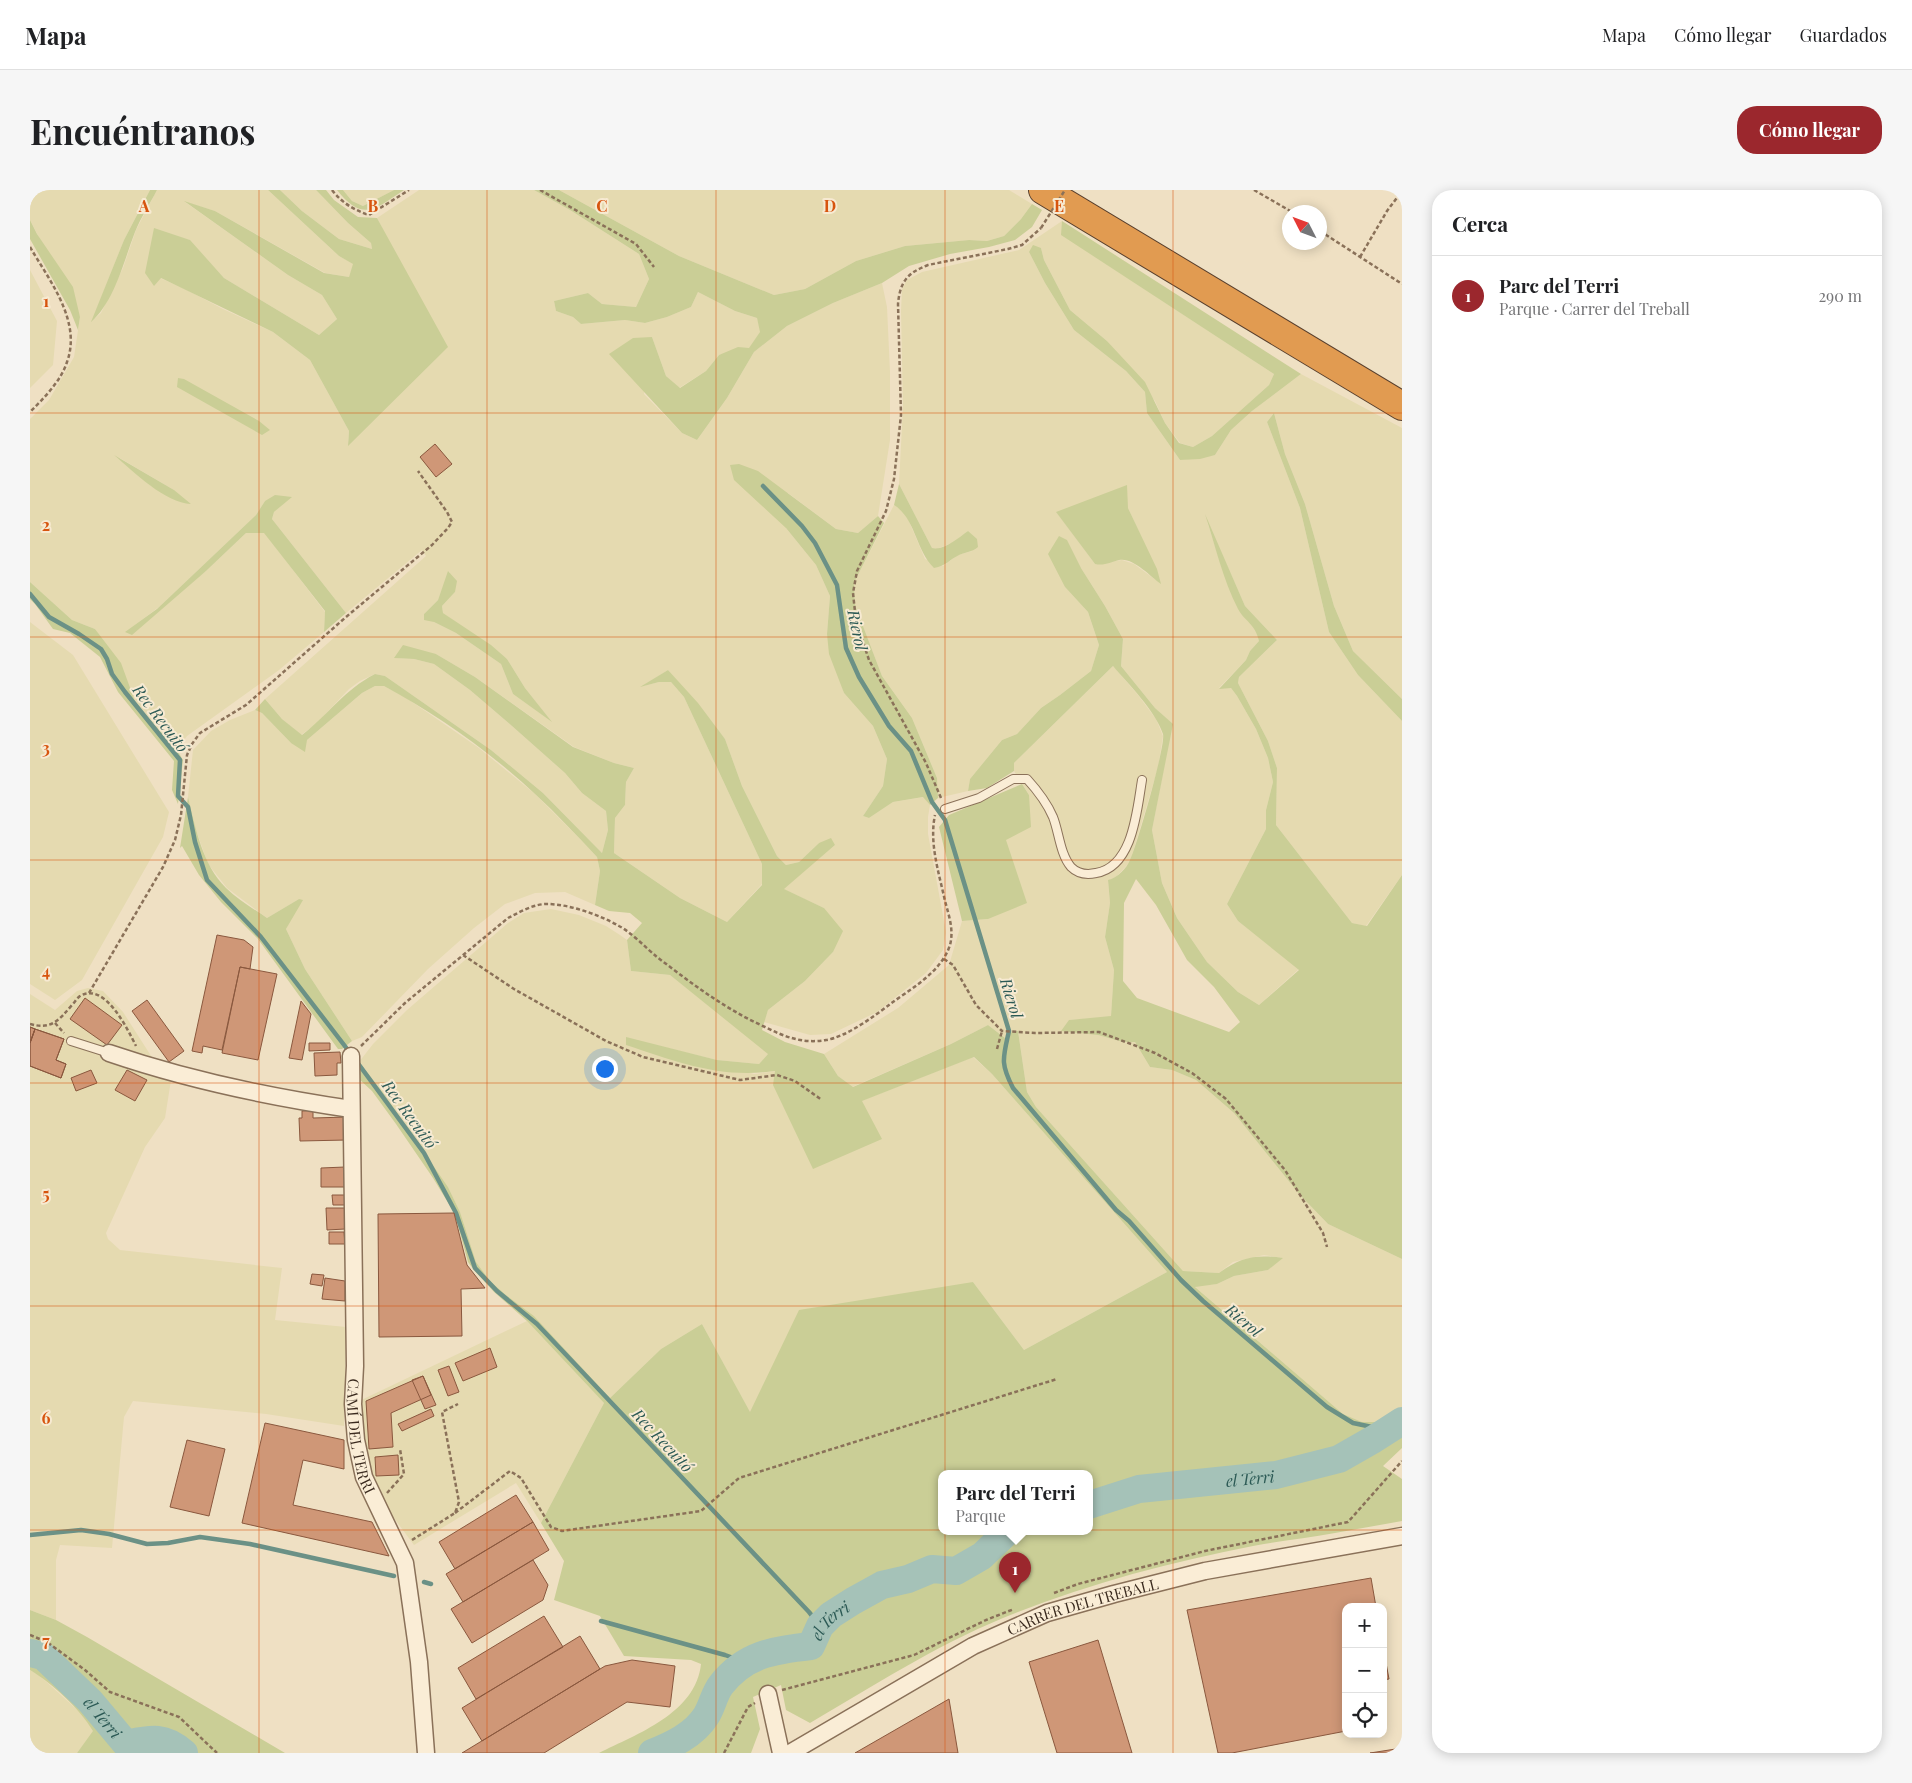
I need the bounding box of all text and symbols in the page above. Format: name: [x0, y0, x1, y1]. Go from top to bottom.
text: Mapa: [25, 19, 86, 51]
text: Mapa: [1602, 23, 1646, 47]
text: Cómo llegar: [1674, 23, 1771, 47]
text: Guardados: [1799, 23, 1887, 47]
button: Cómo llegar: [1737, 106, 1882, 154]
text: Encuéntranos: [30, 107, 255, 154]
text: A: [138, 195, 150, 216]
text: B: [368, 195, 379, 216]
text: C: [596, 195, 608, 216]
text: D: [824, 195, 836, 216]
text: E: [1054, 195, 1064, 216]
north arrow: [1282, 205, 1327, 250]
text: Cerca: [1452, 209, 1508, 237]
text: Parc del Terri: [1499, 272, 1619, 298]
text: 1: [1465, 285, 1471, 306]
text: 290 m: [1818, 285, 1862, 306]
text: 1: [43, 290, 49, 311]
text: Parque · Carrer del Treball: [1499, 298, 1690, 319]
text: 2: [42, 514, 50, 535]
water label: Rierol: [843, 607, 873, 653]
water label: Rec Recuitó: [128, 679, 194, 757]
text: 3: [42, 737, 50, 758]
text: 4: [42, 960, 50, 981]
water label: Rierol: [996, 974, 1028, 1021]
your location: [592, 1056, 618, 1082]
water label: Rec Recuitó: [377, 1075, 443, 1153]
text: 5: [42, 1183, 50, 1204]
water label: Rierol: [1221, 1298, 1267, 1342]
street label: CAMÍ DEL TERRI: [343, 1378, 380, 1497]
water label: Rec Recuitó: [627, 1403, 699, 1477]
text: 6: [42, 1407, 51, 1428]
water label: el Terri: [1225, 1465, 1276, 1491]
popup: [938, 1470, 1093, 1535]
text: Parc del Terri: [955, 1479, 1076, 1505]
text: Parque: [955, 1505, 1006, 1526]
pin: 1: [999, 1552, 1031, 1593]
street label: CARRER DEL TREBALL: [1004, 1573, 1160, 1640]
water label: el Terri: [805, 1595, 854, 1643]
map controls: [1342, 1603, 1387, 1738]
button: +: [1342, 1603, 1387, 1648]
text: 7: [42, 1630, 50, 1651]
button: −: [1342, 1648, 1387, 1693]
water label: el Terri: [80, 1691, 128, 1743]
button: locate: [1342, 1693, 1387, 1738]

